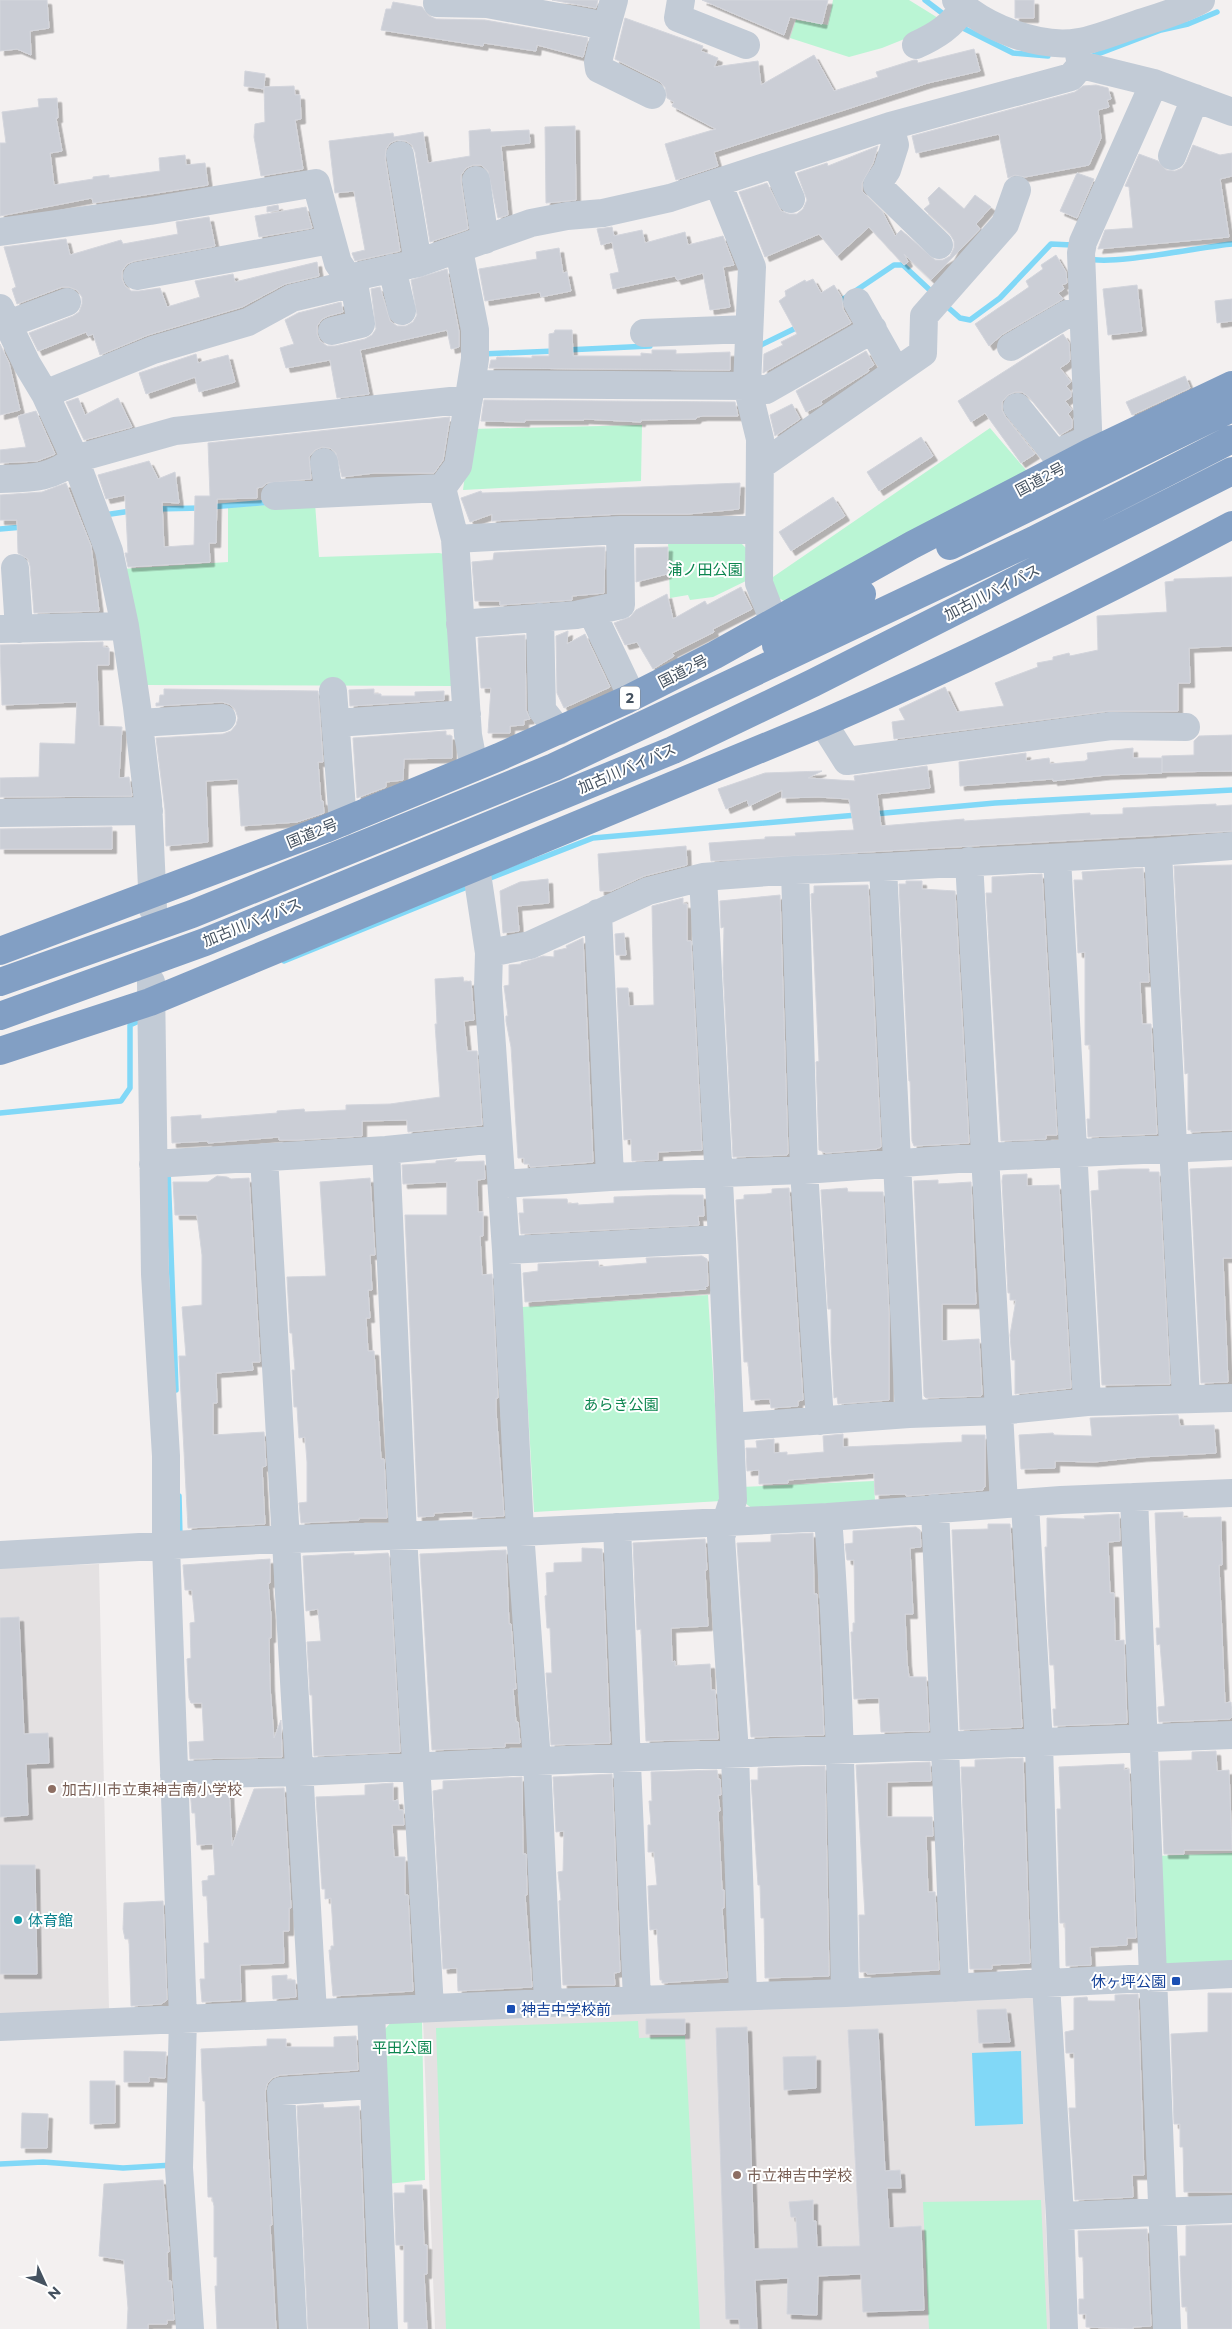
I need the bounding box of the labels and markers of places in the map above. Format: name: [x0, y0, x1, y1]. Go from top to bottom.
place label: 加古川市立東神吉南小学校: [62, 1780, 242, 1799]
marker: 加古川市立東神吉南小学校: [46, 1783, 58, 1795]
place label: 体育館: [28, 1911, 73, 1930]
marker: 体育館: [12, 1914, 24, 1926]
place label: 休ヶ坪公園: [1091, 1972, 1166, 1991]
marker: 休ヶ坪公園: [1170, 1975, 1182, 1987]
place label: 神吉中学校前: [521, 2000, 611, 2019]
marker: 神吉中学校前: [505, 2003, 517, 2015]
place label: 市立神吉中学校: [747, 2166, 852, 2185]
marker: 市立神吉中学校: [731, 2169, 743, 2181]

